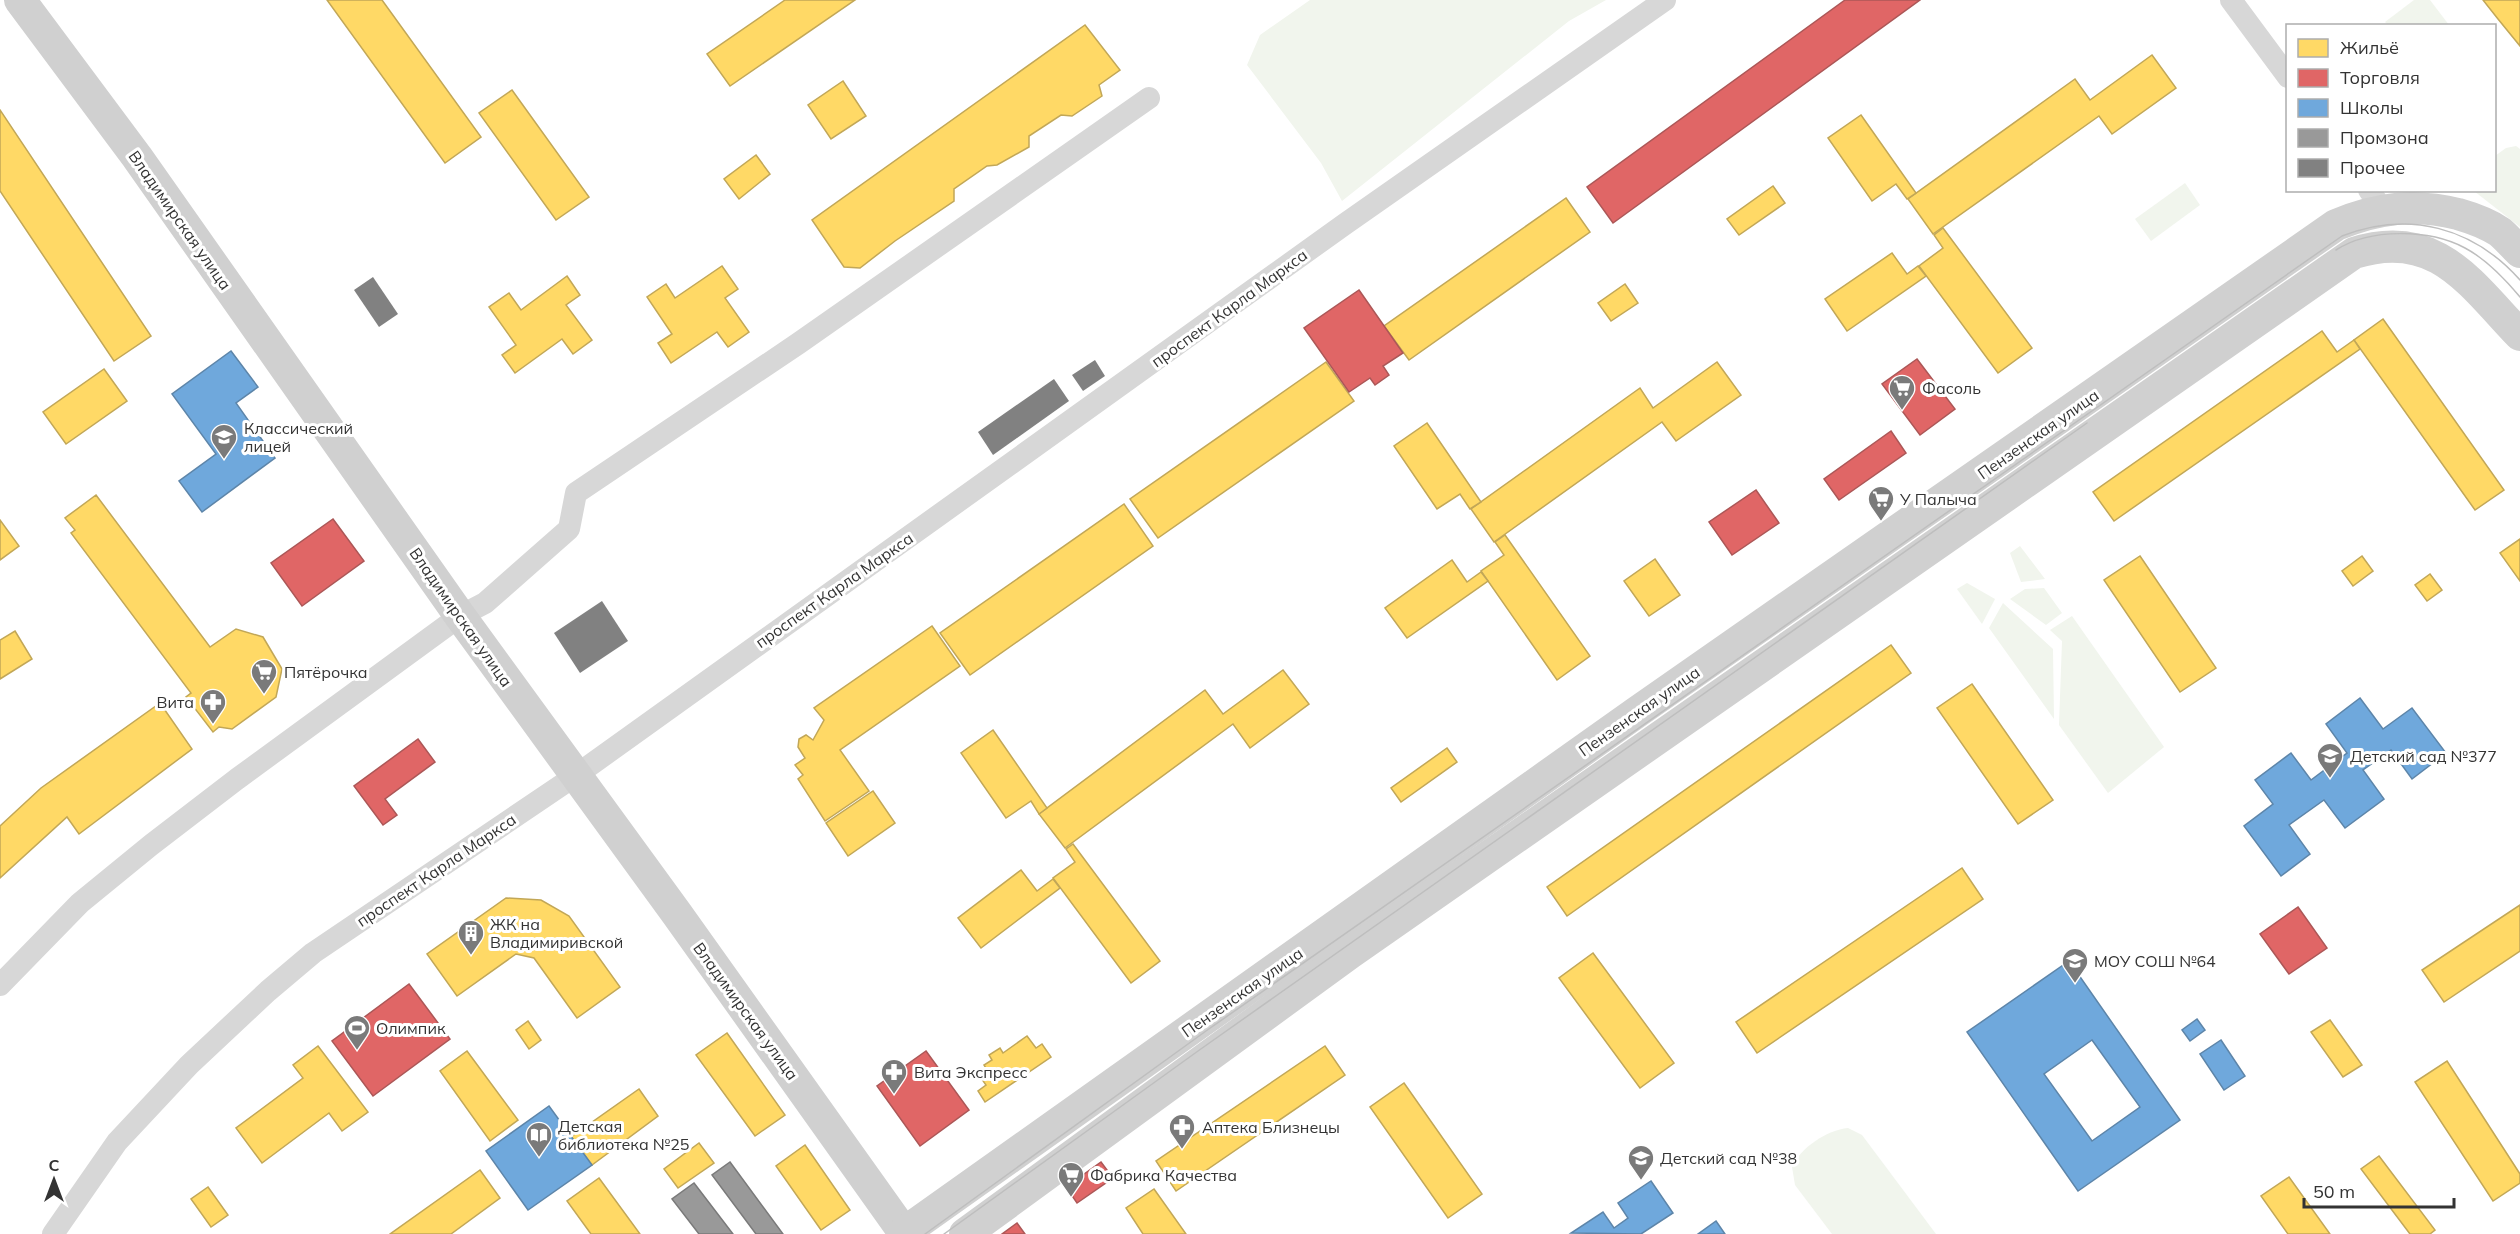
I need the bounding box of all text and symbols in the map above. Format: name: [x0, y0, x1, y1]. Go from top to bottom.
legend: [2286, 24, 2496, 192]
text: Жильё: [2340, 36, 2399, 59]
text: Торговля: [2340, 66, 2420, 89]
text: Школы: [2340, 96, 2403, 119]
text: Промзона: [2340, 126, 2429, 149]
street label: Владимирская улица: [124, 147, 236, 293]
text: Прочее: [2340, 156, 2405, 179]
street label: проспект Карла Маркса: [1147, 245, 1311, 371]
supermarket icon: Фасоль: [1887, 373, 1917, 411]
place label: Фасоль: [1922, 378, 1981, 398]
street label: Пензенская улица: [1974, 385, 2102, 483]
place label: Классический лицей: [244, 418, 353, 456]
school or university icon: Классический лицей: [209, 422, 239, 460]
supermarket icon: У Палыча: [1866, 484, 1896, 522]
place label: У Палыча: [1899, 489, 1977, 509]
street label: проспект Карла Маркса: [751, 528, 917, 652]
street label: Владимирская улица: [405, 544, 517, 690]
supermarket icon: Пятёрочка: [249, 657, 279, 695]
place label: Пятёрочка: [284, 662, 368, 682]
street label: Пензенская улица: [1575, 662, 1703, 760]
pharmacy icon: Вита: [198, 687, 228, 725]
place label: Вита: [157, 692, 194, 712]
school or university icon: Детский сад №377: [2315, 741, 2345, 779]
place label: Детский сад №377: [2350, 746, 2497, 766]
street label: проспект Карла Маркса: [352, 809, 520, 931]
place label: ЖК на Владимиривской: [490, 914, 623, 952]
building icon: ЖК на Владимиривской: [456, 918, 486, 956]
street label: Владимирская улица: [689, 938, 803, 1084]
street label: Пензенская улица: [1178, 943, 1306, 1041]
school or university icon: МОУ СОШ №64: [2060, 946, 2090, 984]
place label: МОУ СОШ №64: [2094, 951, 2216, 971]
sports icon: Олимпик: [342, 1013, 372, 1051]
place label: Олимпик: [376, 1018, 446, 1038]
pharmacy icon: Вита Экспресс: [879, 1057, 909, 1095]
place label: Вита Экспресс: [914, 1062, 1028, 1082]
pharmacy icon: Аптека Близнецы: [1167, 1112, 1197, 1150]
place label: Детская библиотека №25: [558, 1116, 689, 1154]
place label: Аптека Близнецы: [1202, 1117, 1340, 1137]
library icon: Детская библиотека №25: [524, 1120, 554, 1158]
school or university icon: Детский сад №38: [1626, 1143, 1656, 1181]
place label: Детский сад №38: [1660, 1148, 1797, 1168]
north arrow: [24, 1150, 84, 1210]
text: С: [49, 1155, 60, 1175]
supermarket icon: Фабрика Качества: [1056, 1160, 1086, 1198]
place label: Фабрика Качества: [1090, 1165, 1237, 1185]
scale bar: [2304, 1171, 2454, 1209]
text: 50 m: [2313, 1180, 2355, 1203]

